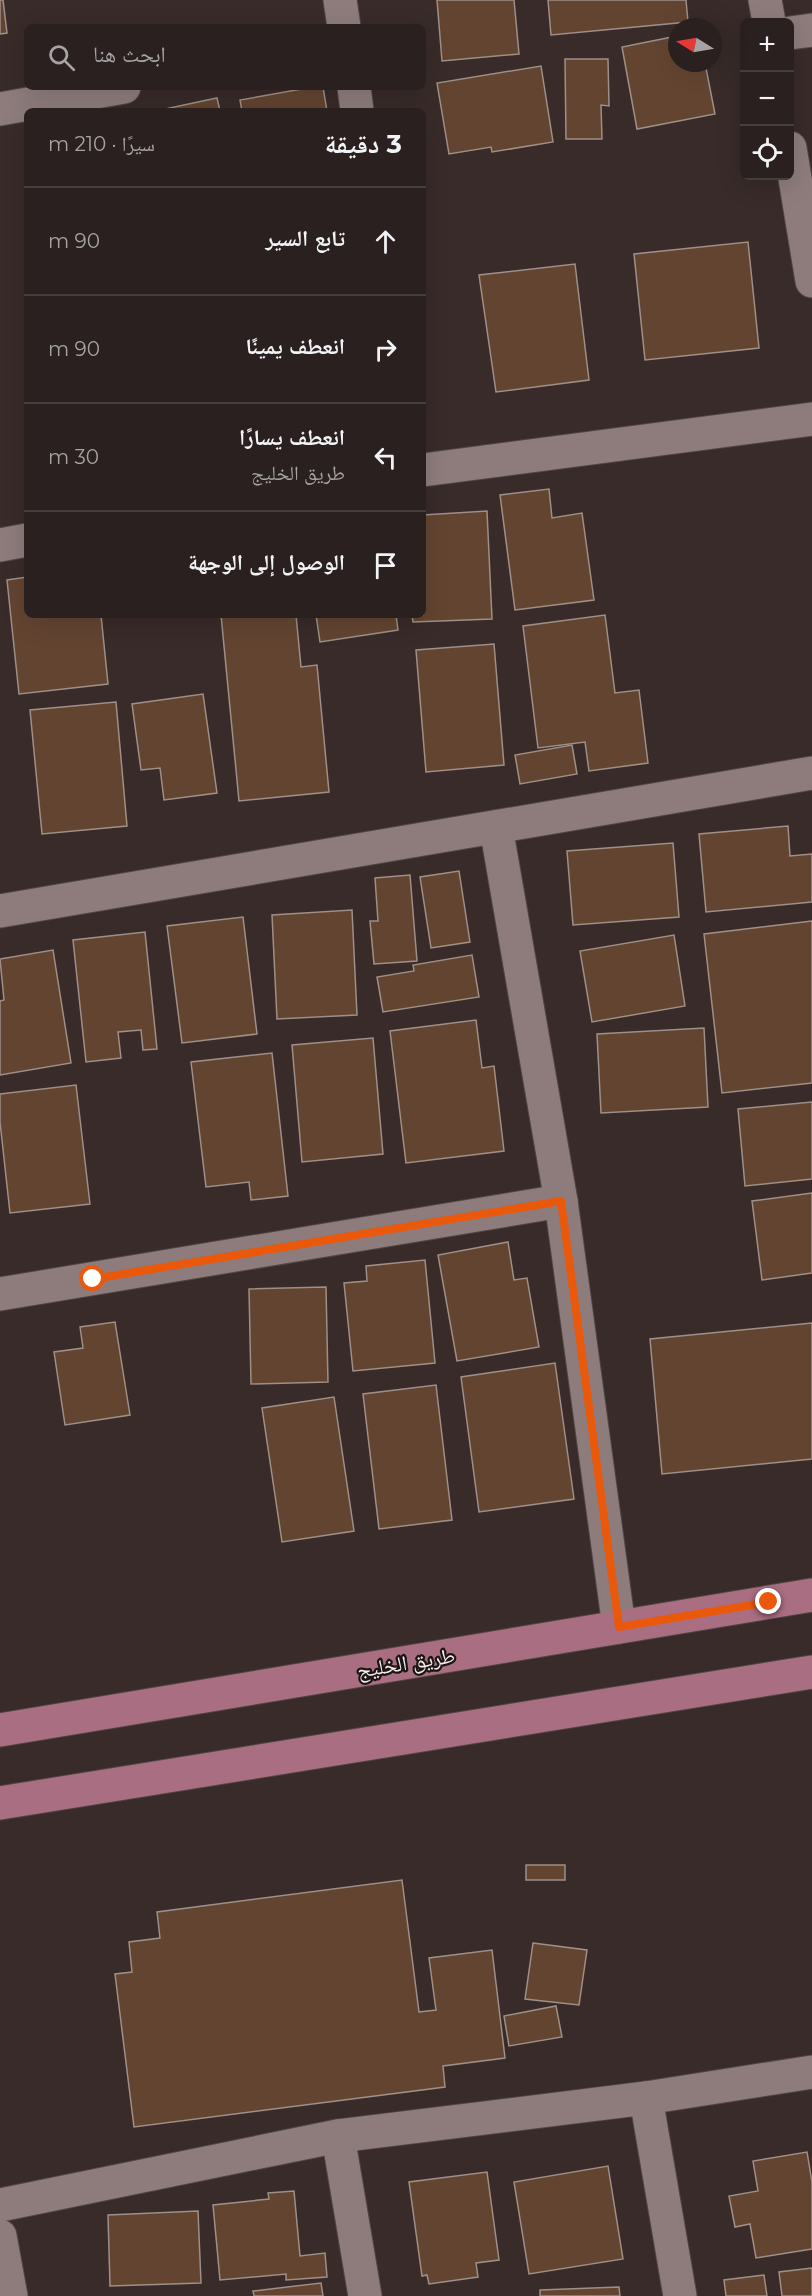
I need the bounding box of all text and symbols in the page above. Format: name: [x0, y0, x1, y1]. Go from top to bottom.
north arrow: [668, 18, 722, 72]
map controls: [740, 18, 794, 180]
button: +: [740, 18, 794, 72]
search box: [24, 24, 426, 90]
icon: search: [45, 41, 78, 74]
text: ابحث هنا: [93, 41, 166, 68]
button: −: [740, 72, 794, 126]
button: locate: [740, 126, 794, 180]
text: 3 دقيقة: [325, 128, 402, 160]
text: سيرًا · 210 m: [48, 132, 155, 156]
text: تابع السير: [265, 225, 345, 252]
icon: ahead: [369, 225, 402, 258]
text: 90 m: [48, 229, 100, 253]
text: انعطف يمينًا: [245, 333, 345, 360]
icon: right: [369, 333, 402, 366]
text: 90 m: [48, 337, 100, 361]
text: انعطف يسارًا: [239, 424, 345, 451]
icon: left: [369, 441, 402, 474]
text: 30 m: [48, 445, 99, 469]
text: طريق الخليج: [251, 461, 345, 485]
text: الوصول إلى الوجهة: [188, 549, 345, 576]
icon: arrive: [369, 549, 402, 582]
route start: [79, 1265, 105, 1291]
route end: [755, 1588, 781, 1614]
street label: طريق الخليج: [355, 1642, 457, 1684]

